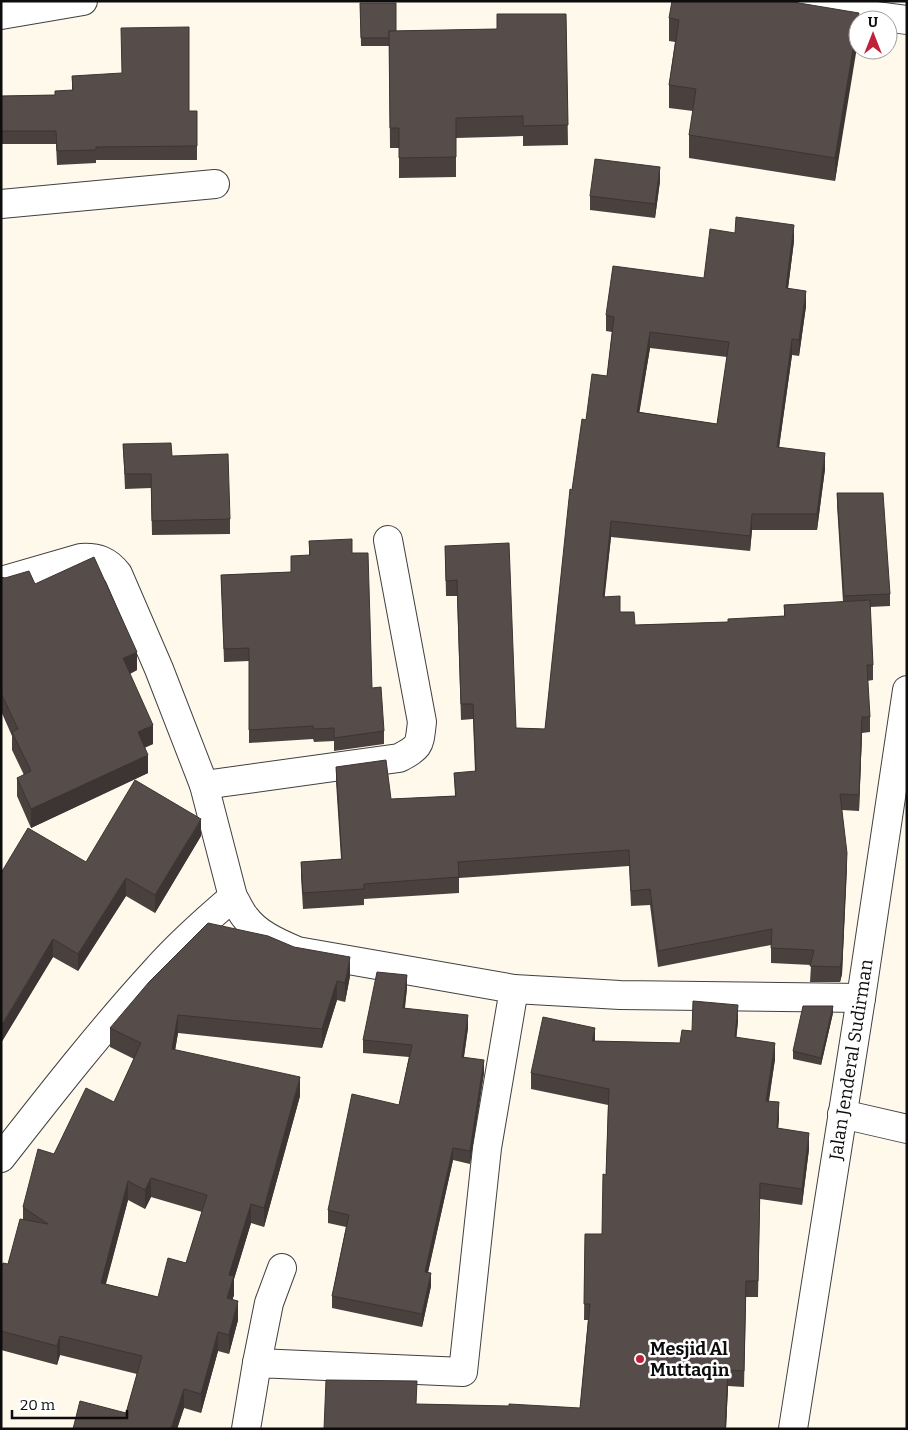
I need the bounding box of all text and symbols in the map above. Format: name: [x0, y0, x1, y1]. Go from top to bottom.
north arrow: [848, 10, 898, 60]
text: U: [868, 14, 879, 31]
street label: Jalan Jenderal Sudirman: [824, 957, 878, 1162]
place label: Mesjid Al Muttaqin: [650, 1338, 730, 1381]
marker: Mesjid Al Muttaqin: [634, 1353, 646, 1365]
scale bar: [12, 1388, 128, 1420]
text: 20 m: [20, 1396, 56, 1414]

